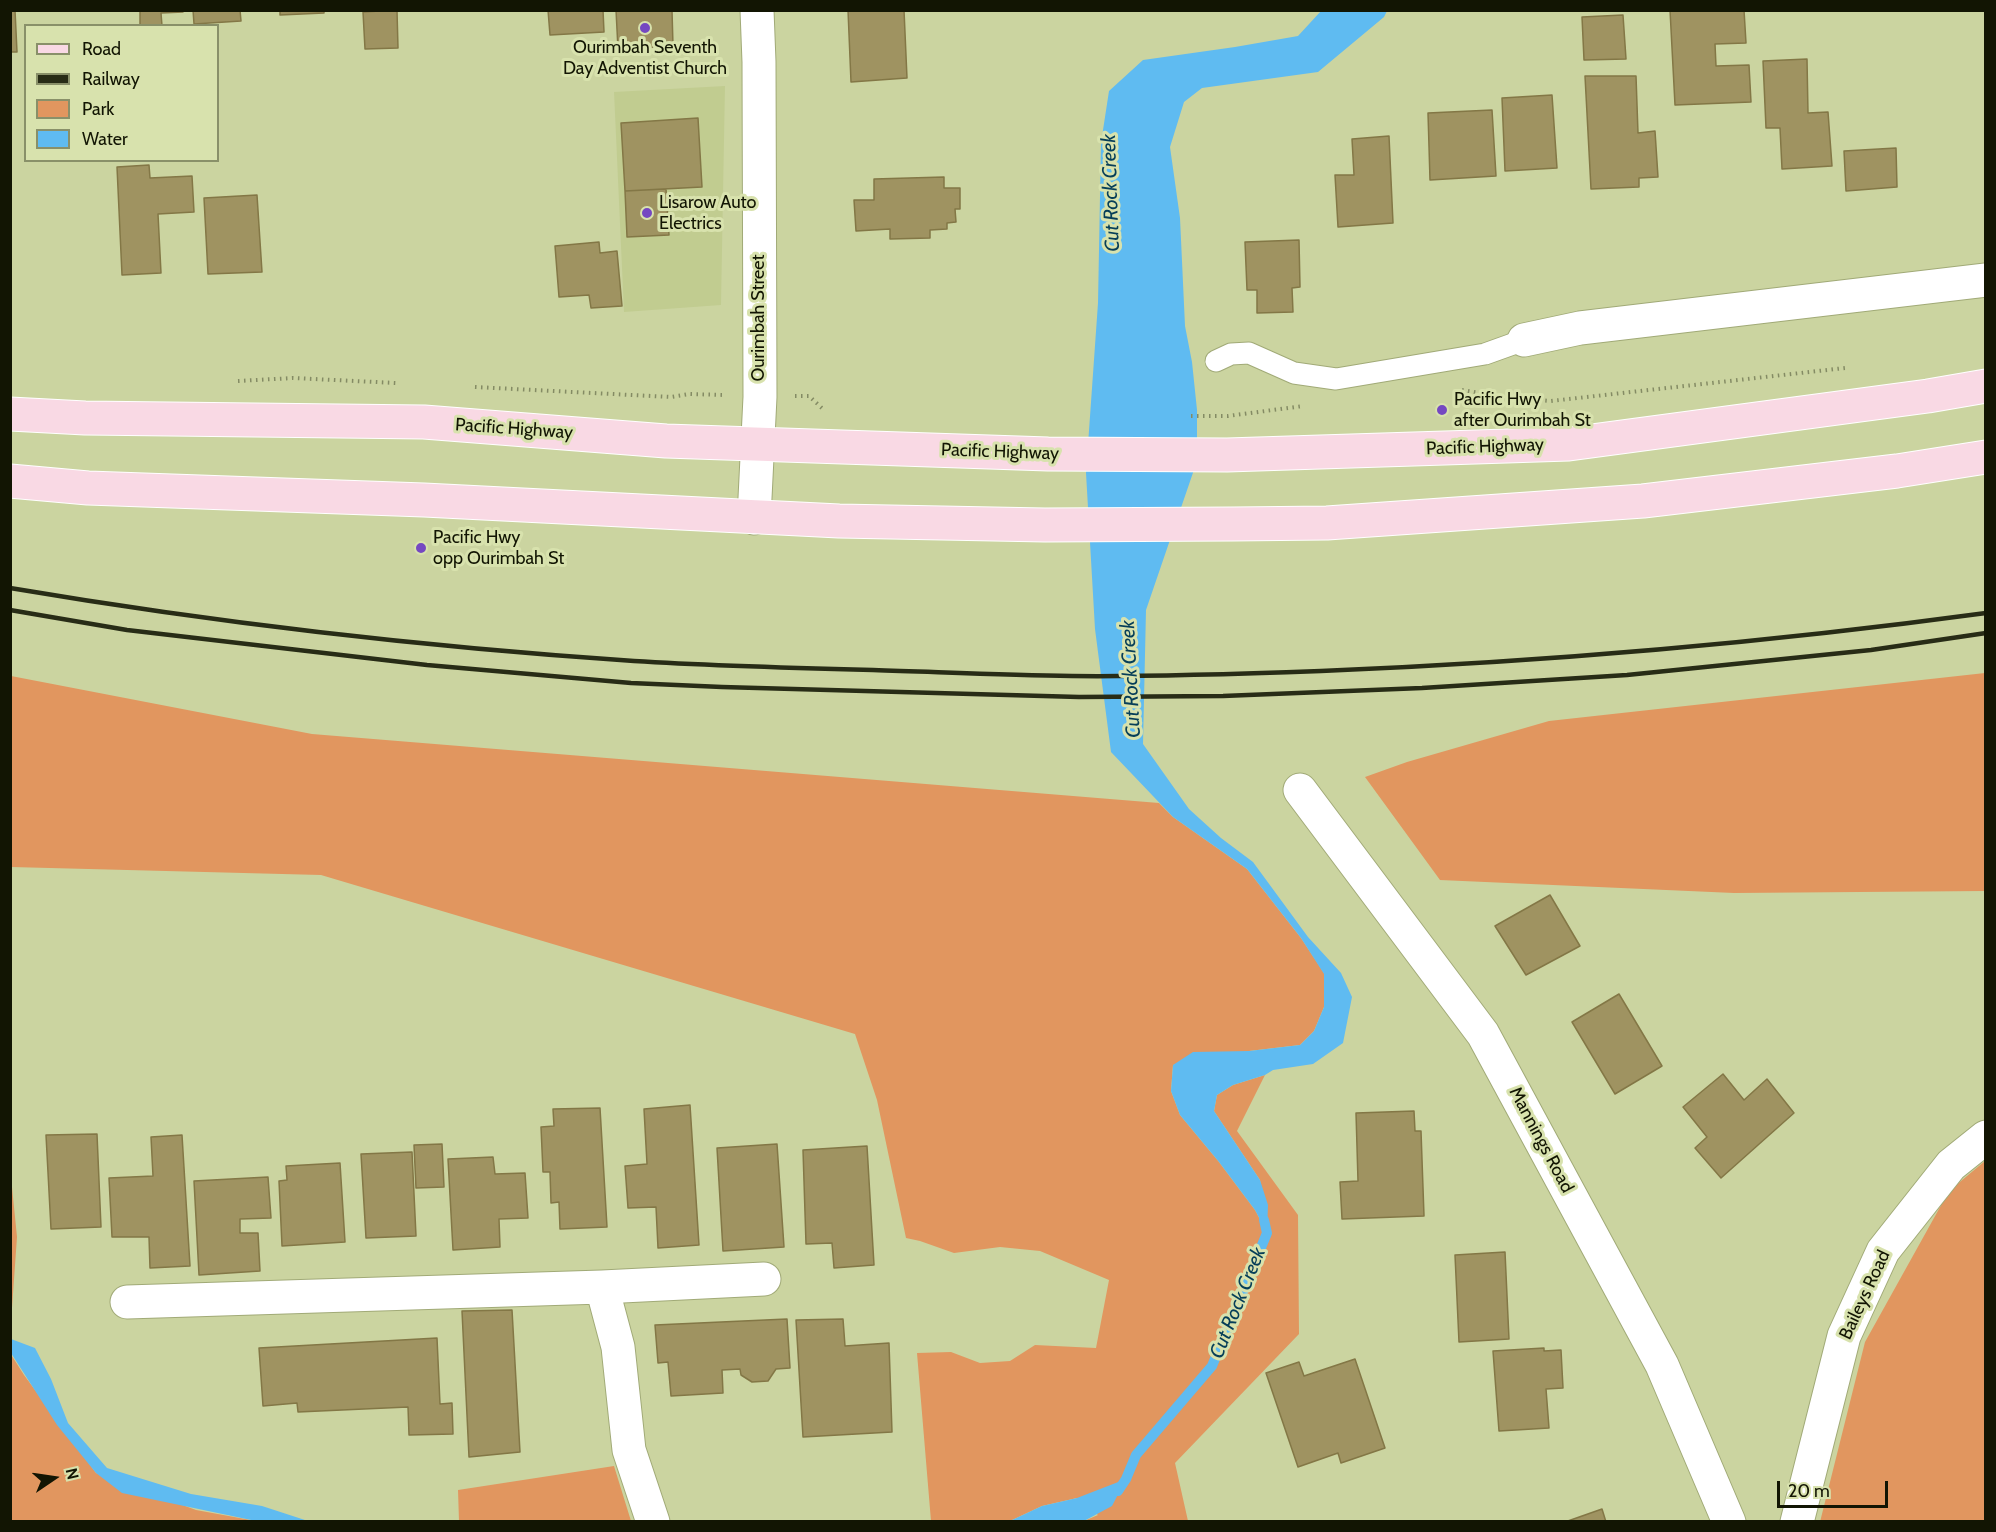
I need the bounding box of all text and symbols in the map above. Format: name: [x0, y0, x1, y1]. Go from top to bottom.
marker: Ourimbah Seventh Day Adventist Church: [638, 21, 652, 35]
legend: [24, 24, 219, 162]
place label: Ourimbah Seventh Day Adventist Church: [563, 37, 727, 80]
text: Road: [82, 38, 121, 60]
text: Railway: [82, 68, 140, 90]
text: Park: [82, 98, 114, 120]
text: Water: [82, 128, 128, 150]
water label: Cut Rock Creek: [1097, 134, 1125, 252]
place label: Lisarow Auto Electrics: [659, 192, 756, 234]
marker: Lisarow Auto Electrics: [640, 206, 654, 220]
street label: Ourimbah Street: [748, 254, 770, 382]
place label: Pacific Hwy after Ourimbah St: [1454, 389, 1591, 432]
marker: Pacific Hwy after Ourimbah St: [1435, 403, 1449, 417]
street label: Pacific Highway: [454, 414, 574, 444]
street label: Pacific Highway: [1426, 434, 1544, 460]
street label: Pacific Highway: [941, 439, 1059, 465]
place label: Pacific Hwy opp Ourimbah St: [433, 527, 564, 570]
marker: Pacific Hwy opp Ourimbah St: [414, 541, 428, 555]
water label: Cut Rock Creek: [1116, 620, 1146, 738]
street label: Mannings Road: [1504, 1083, 1578, 1197]
water label: Cut Rock Creek: [1205, 1244, 1271, 1362]
street label: Baileys Road: [1835, 1247, 1895, 1343]
north arrow: [24, 1448, 84, 1508]
text: N: [61, 1466, 83, 1481]
scale bar: [1780, 1469, 1891, 1507]
text: 20 m: [1788, 1480, 1830, 1502]

